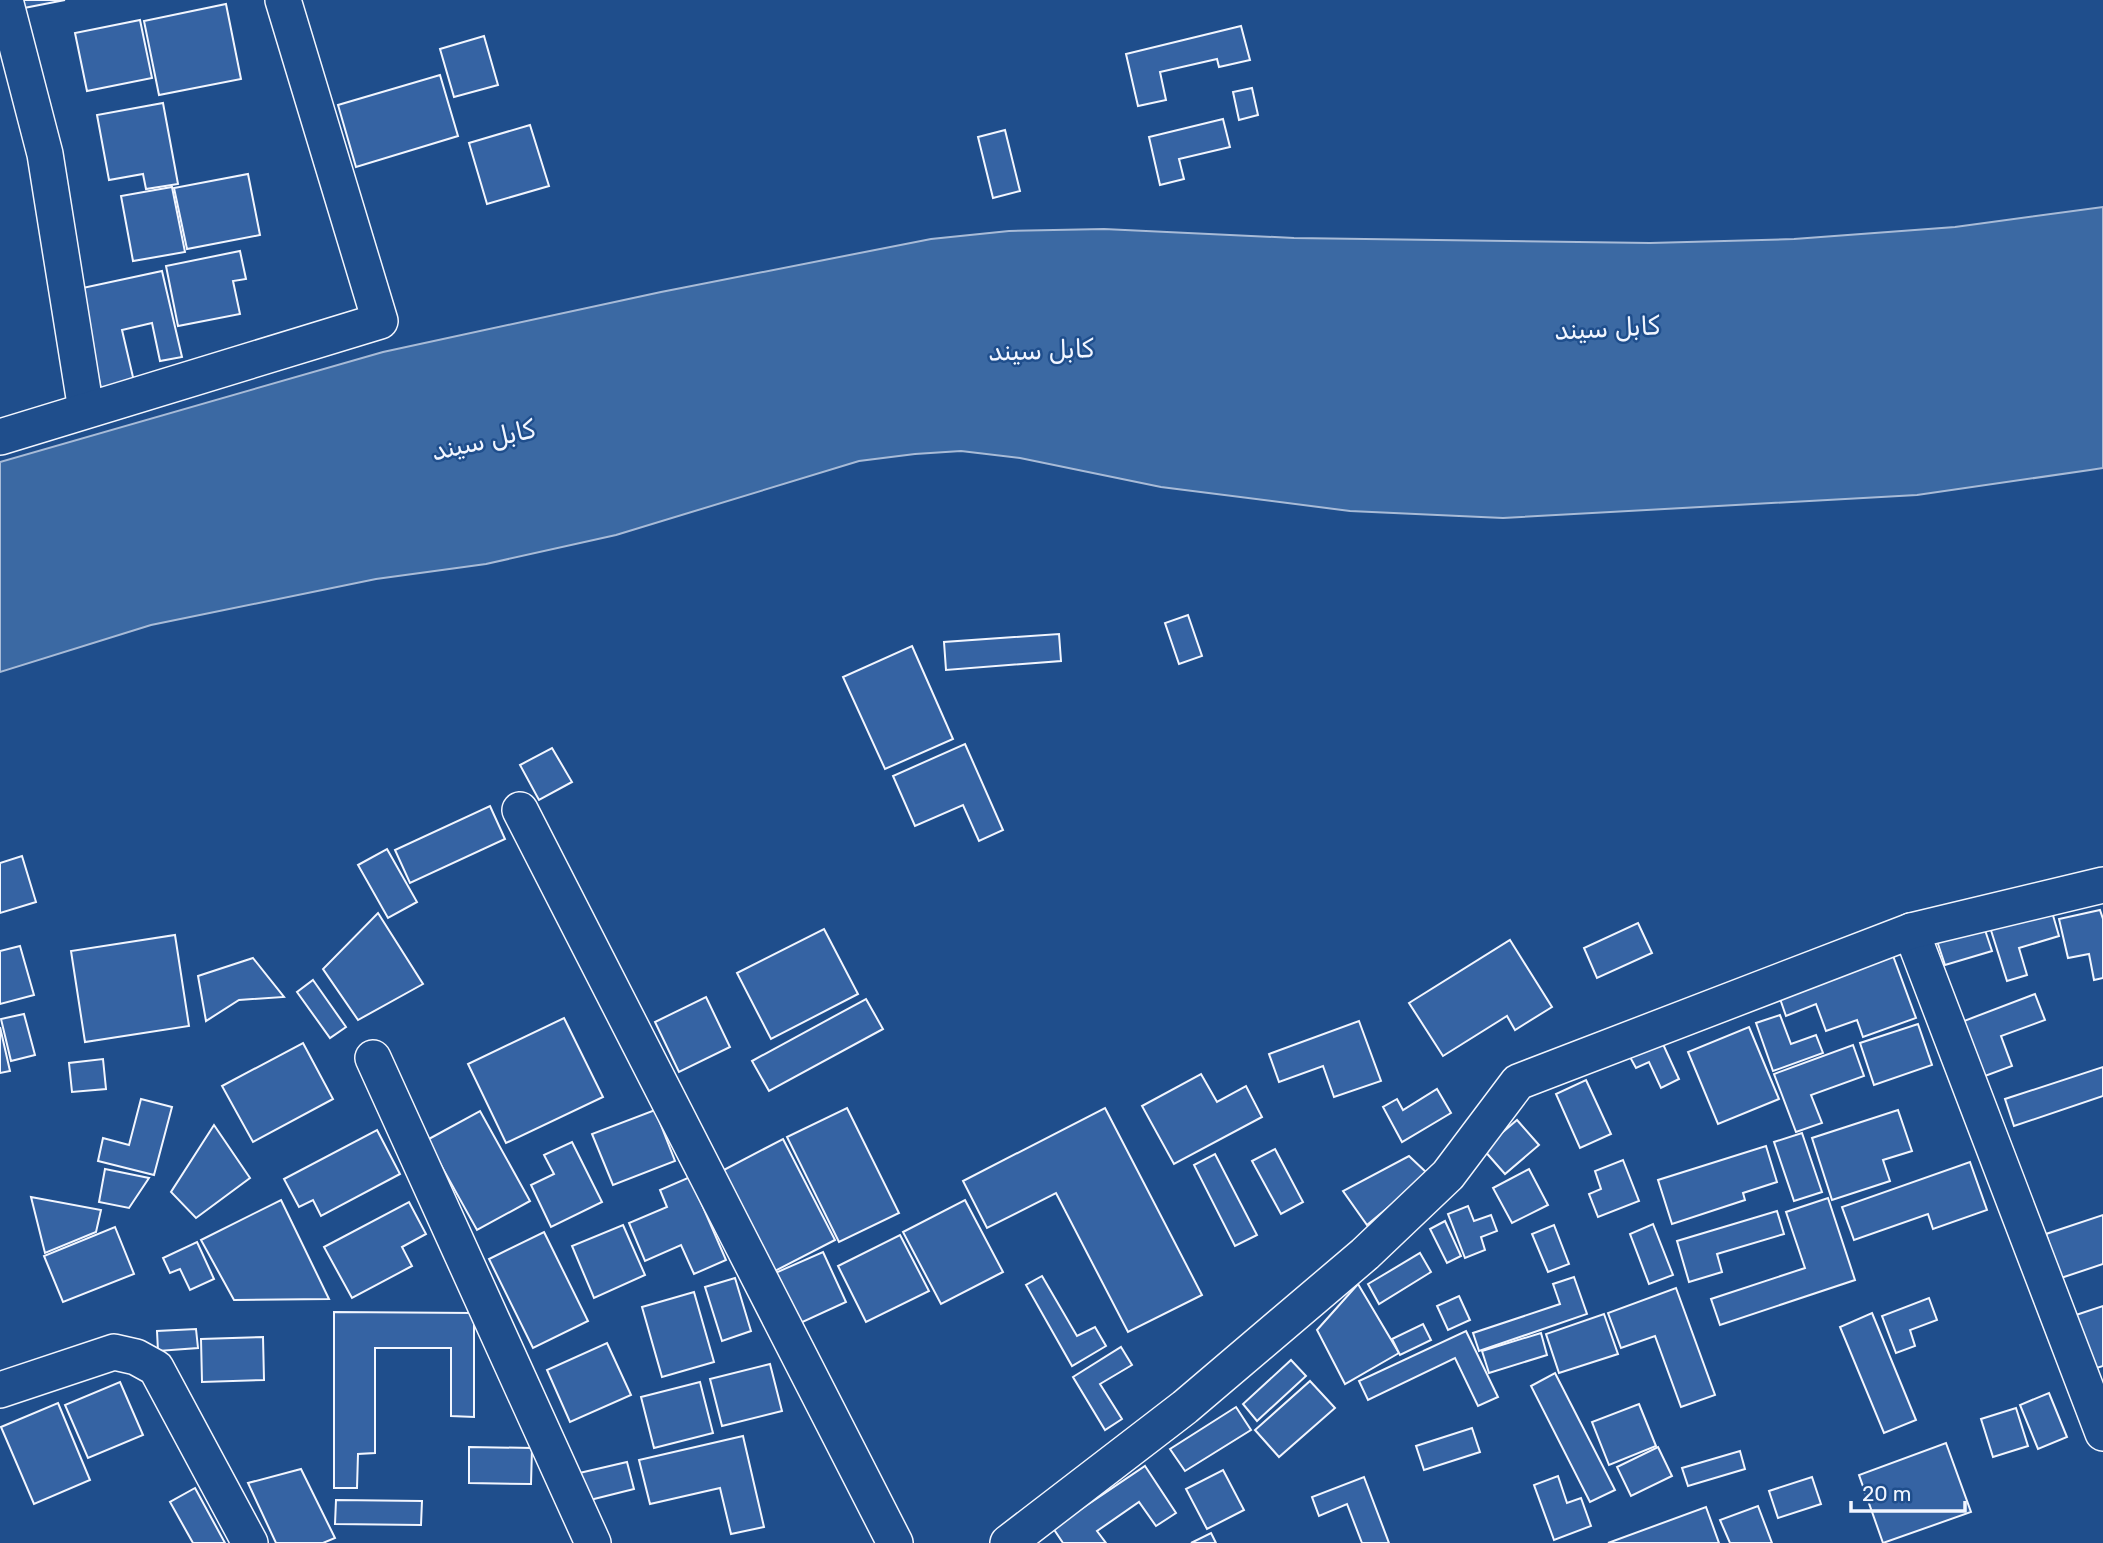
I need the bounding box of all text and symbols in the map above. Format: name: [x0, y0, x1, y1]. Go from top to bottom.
water label: کابل سيند: [1553, 310, 1661, 347]
water label: کابل سيند: [988, 333, 1095, 368]
water label: کابل سيند: [428, 413, 539, 468]
scale bar: [1851, 1470, 1965, 1514]
text: 20 m: [1862, 1481, 1911, 1506]

